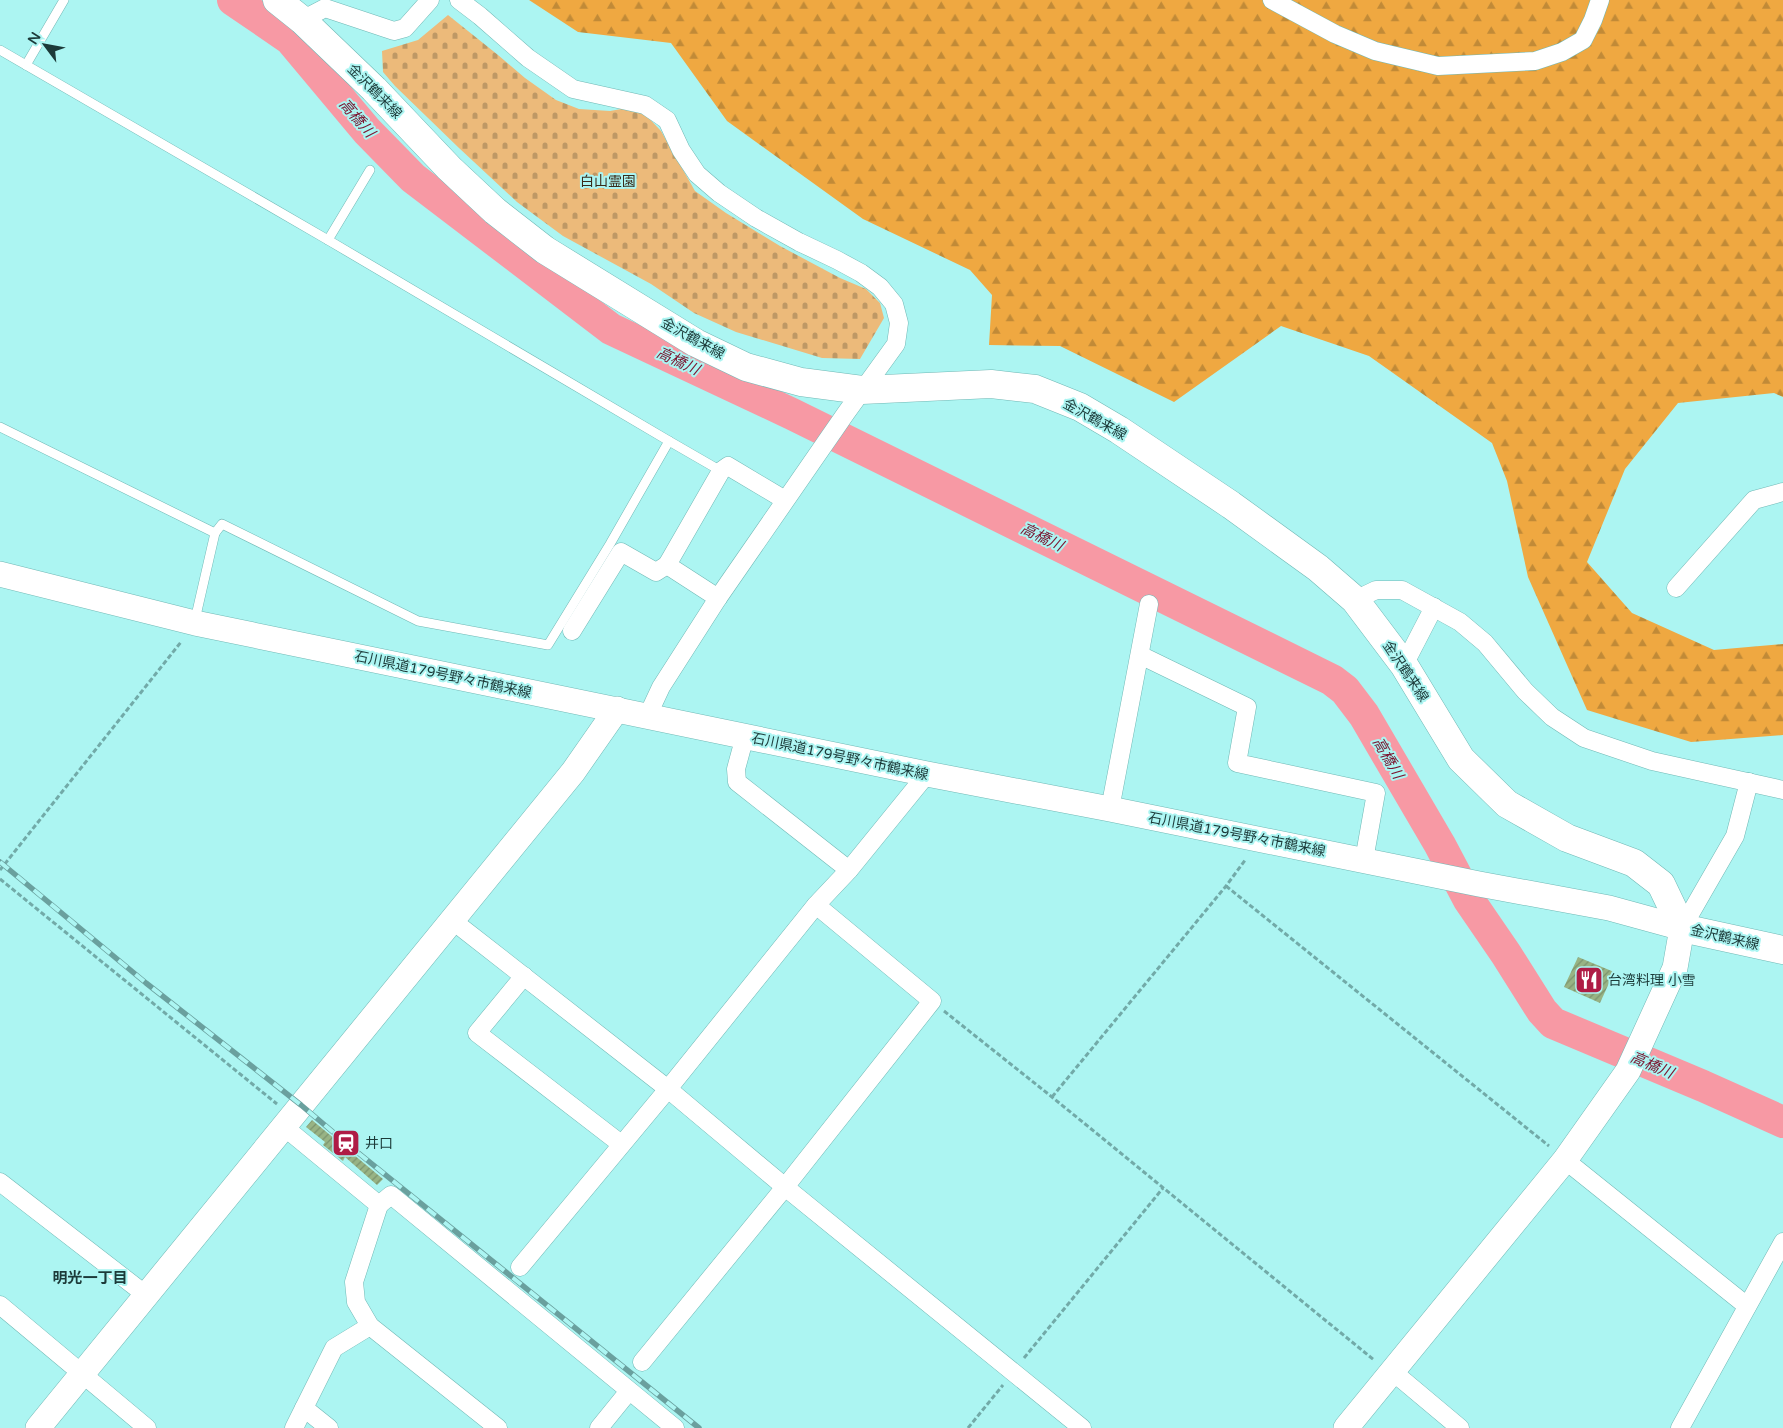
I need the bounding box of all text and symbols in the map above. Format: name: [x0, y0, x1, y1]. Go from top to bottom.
north arrow: [20, 20, 70, 70]
text: N: [24, 29, 45, 48]
street label: 金沢鶴来線: [344, 61, 405, 122]
water label: 高橋川: [335, 95, 380, 142]
park label: 白山霊園: [580, 173, 636, 190]
street label: 金沢鶴来線: [658, 314, 727, 363]
water label: 高橋川: [654, 343, 704, 380]
street label: 金沢鶴来線: [1060, 395, 1129, 444]
water label: 高橋川: [1018, 519, 1068, 556]
street label: 金沢鶴来線: [1379, 638, 1432, 705]
street label: 石川県道179号野々市鶴来線: [353, 647, 533, 702]
street label: 石川県道179号野々市鶴来線: [750, 729, 930, 784]
water label: 高橋川: [1369, 734, 1408, 784]
street label: 石川県道179号野々市鶴来線: [1147, 809, 1327, 860]
street label: 金沢鶴来線: [1689, 921, 1761, 954]
restaurant icon: 台湾料理 小雪: [1574, 965, 1604, 995]
place label: 台湾料理 小雪: [1608, 972, 1696, 989]
water label: 高橋川: [1628, 1048, 1678, 1083]
station icon: 井口: [331, 1128, 361, 1158]
place label: 井口: [365, 1135, 393, 1152]
district label: 明光一丁目: [52, 1269, 128, 1287]

